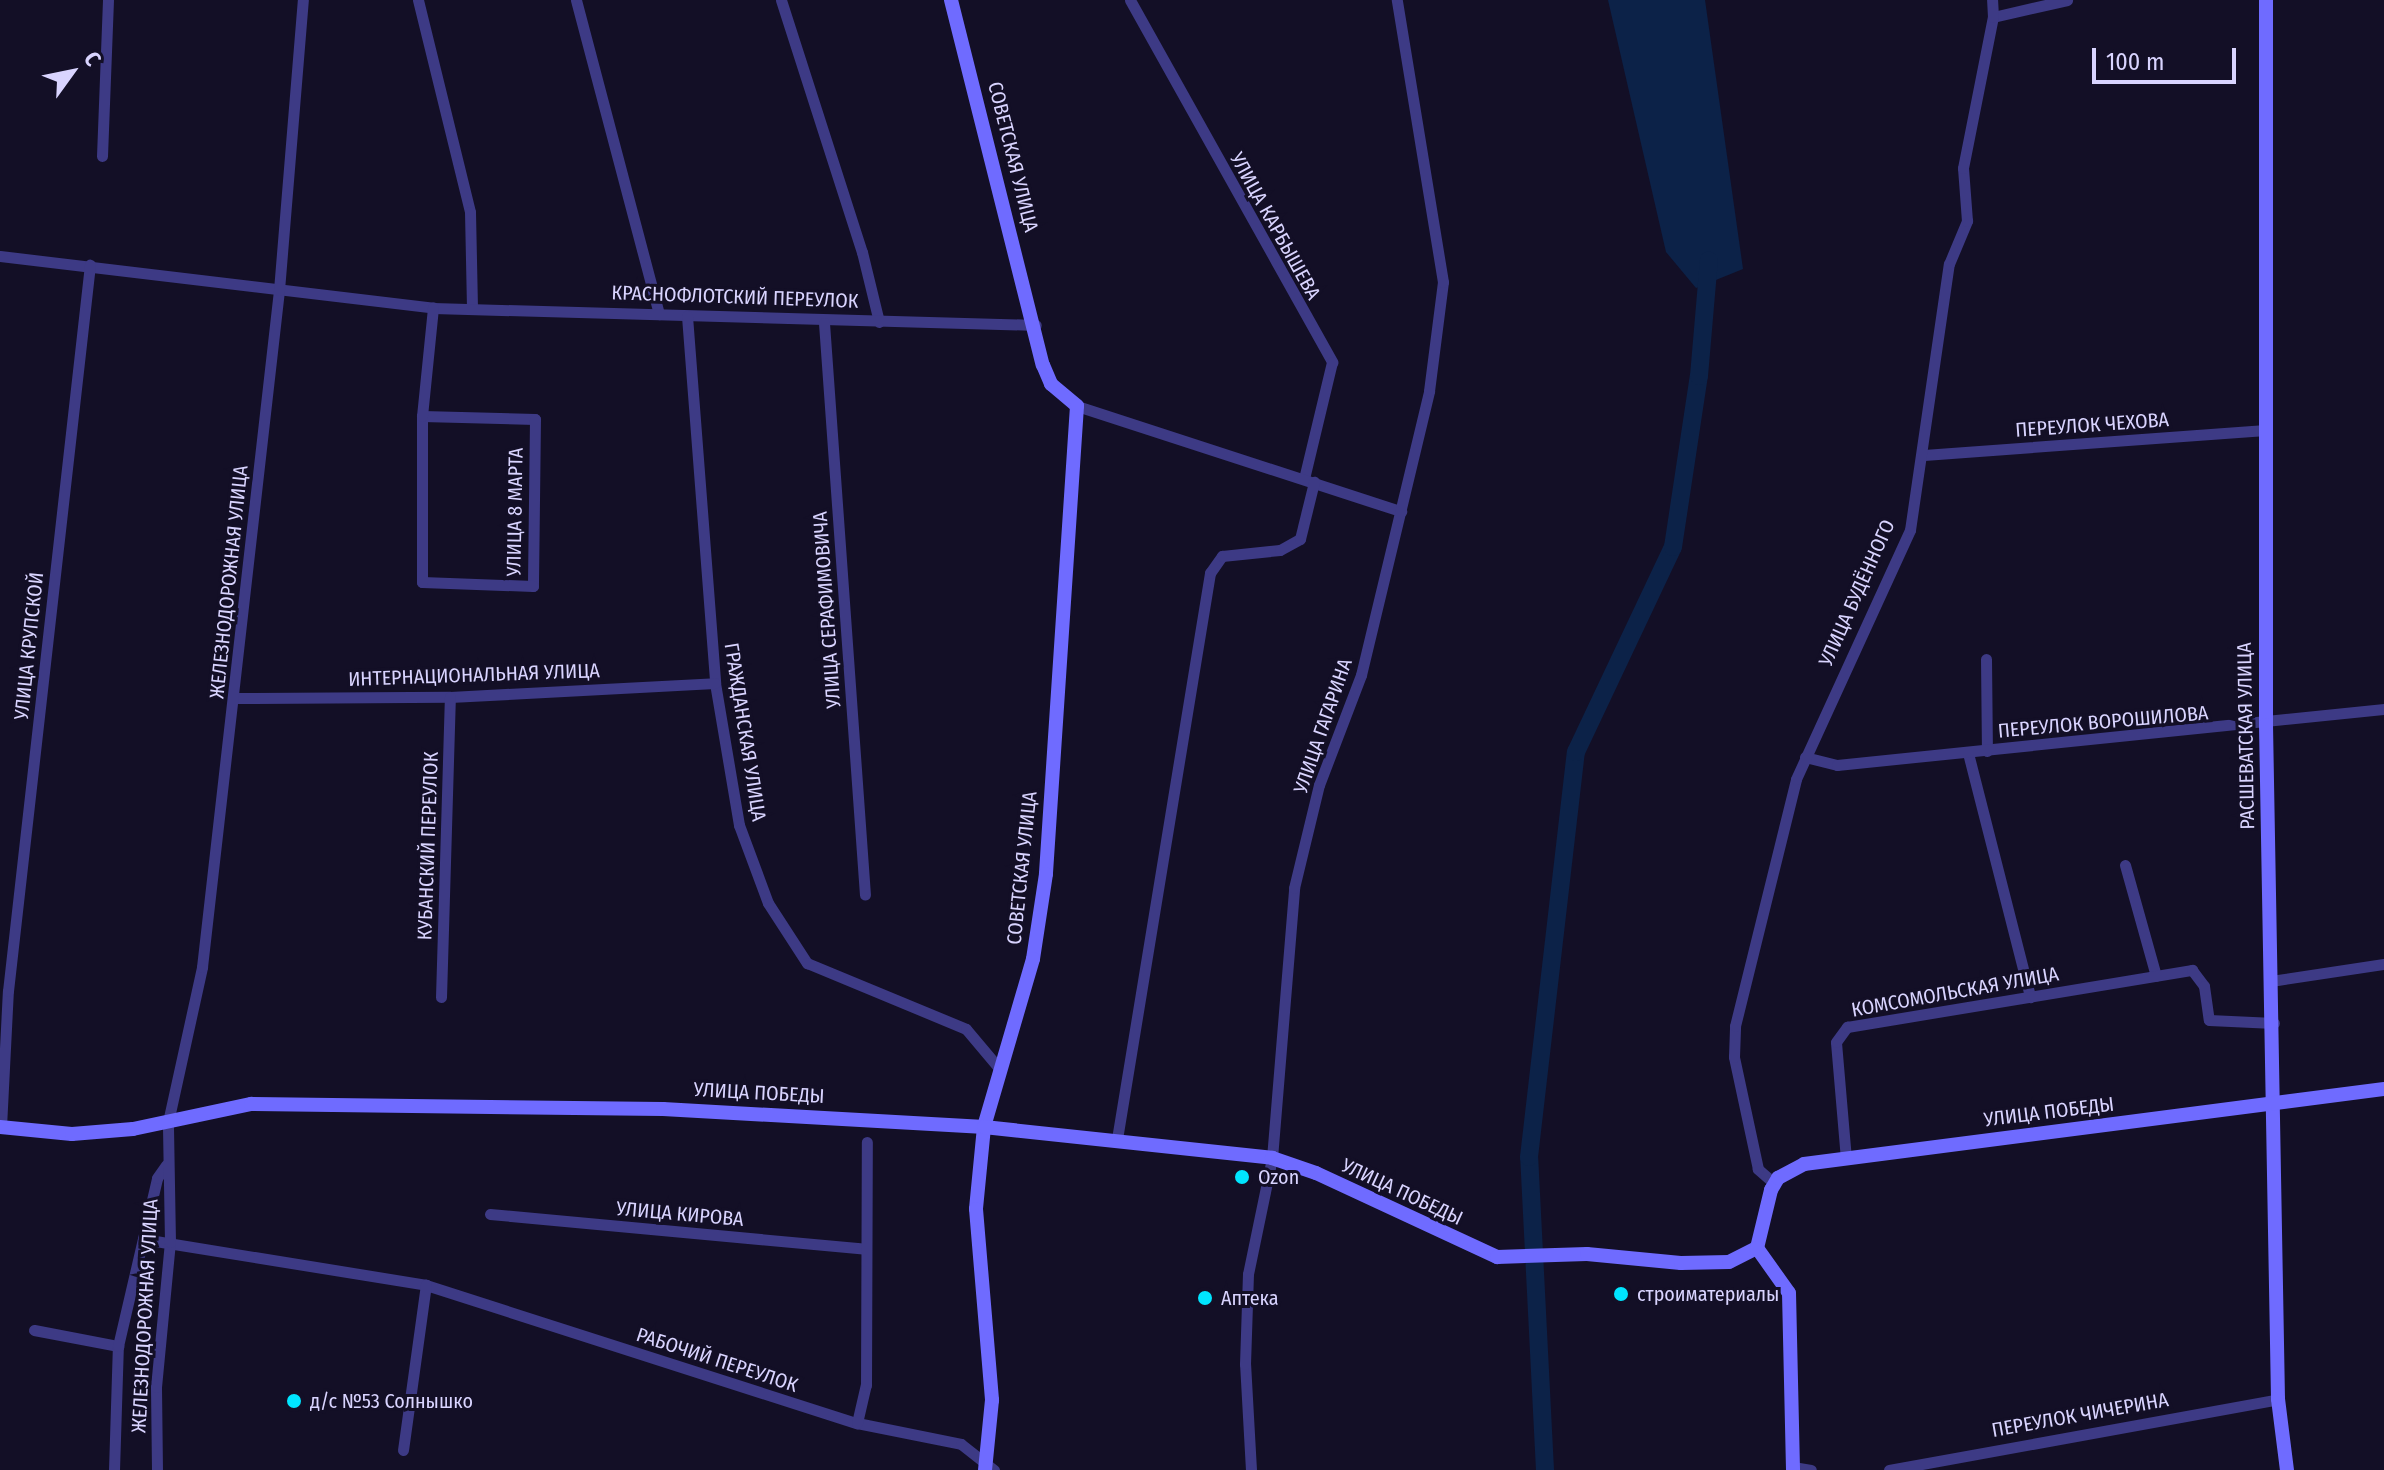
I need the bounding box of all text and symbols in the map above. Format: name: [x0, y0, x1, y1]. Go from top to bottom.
north arrow: [32, 32, 112, 112]
scale bar: [2096, 32, 2240, 82]
text: С: [78, 46, 107, 71]
text: 100 m: [2106, 48, 2164, 76]
street label: СОВЕТСКАЯ УЛИЦА: [983, 79, 1043, 235]
street label: УЛИЦА КАРБЫШЕВА: [1225, 148, 1325, 304]
street label: КРАСНОФЛОТСКИЙ ПЕРЕУЛОК: [611, 281, 859, 313]
street label: ПЕРЕУЛОК ЧЕХОВА: [2014, 408, 2170, 442]
street label: УЛИЦА 8 МАРТА: [502, 447, 528, 577]
street label: ЖЕЛЕЗНОДОРОЖНАЯ УЛИЦА: [205, 464, 253, 700]
street label: УЛИЦА СЕРАФИМОВИЧА: [808, 511, 846, 709]
street label: УЛИЦА БУДЁННОГО: [1814, 516, 1900, 670]
street label: УЛИЦА КРУПСКОЙ: [9, 571, 49, 721]
street label: ГРАЖДАНСКАЯ УЛИЦА: [719, 641, 771, 823]
street label: РАСШЕВАТСКАЯ УЛИЦА: [2232, 642, 2260, 830]
street label: УЛИЦА ГАГАРИНА: [1289, 655, 1357, 797]
street label: ИНТЕРНАЦИОНАЛЬНАЯ УЛИЦА: [348, 659, 600, 691]
street label: ПЕРЕУЛОК ВОРОШИЛОВА: [1997, 701, 2209, 743]
street label: КУБАНСКИЙ ПЕРЕУЛОК: [413, 751, 443, 941]
street label: СОВЕТСКАЯ УЛИЦА: [1002, 790, 1042, 946]
street label: КОМСОМОЛЬСКАЯ УЛИЦА: [1849, 962, 2061, 1022]
street label: УЛИЦА ПОБЕДЫ: [693, 1078, 825, 1108]
street label: УЛИЦА ПОБЕДЫ: [1983, 1092, 2115, 1132]
street label: УЛИЦА ПОБЕДЫ: [1338, 1153, 1466, 1231]
place label: Ozon: [1258, 1165, 1299, 1189]
marker: Ozon: [1233, 1168, 1251, 1186]
street label: УЛИЦА КИРОВА: [615, 1196, 745, 1232]
street label: ЖЕЛЕЗНОДОРОЖНАЯ УЛИЦА: [127, 1198, 163, 1434]
place label: строиматериалы: [1637, 1282, 1779, 1306]
marker: строиматериалы: [1612, 1285, 1630, 1303]
place label: Аптека: [1221, 1286, 1278, 1310]
marker: Аптека: [1196, 1289, 1214, 1307]
street label: РАБОЧИЙ ПЕРЕУЛОК: [633, 1323, 801, 1397]
street label: ПЕРЕУЛОК ЧИЧЕРИНА: [1990, 1388, 2170, 1442]
place label: д/с №53 Солнышко: [310, 1389, 473, 1413]
marker: д/с №53 Солнышко: [285, 1392, 303, 1410]

